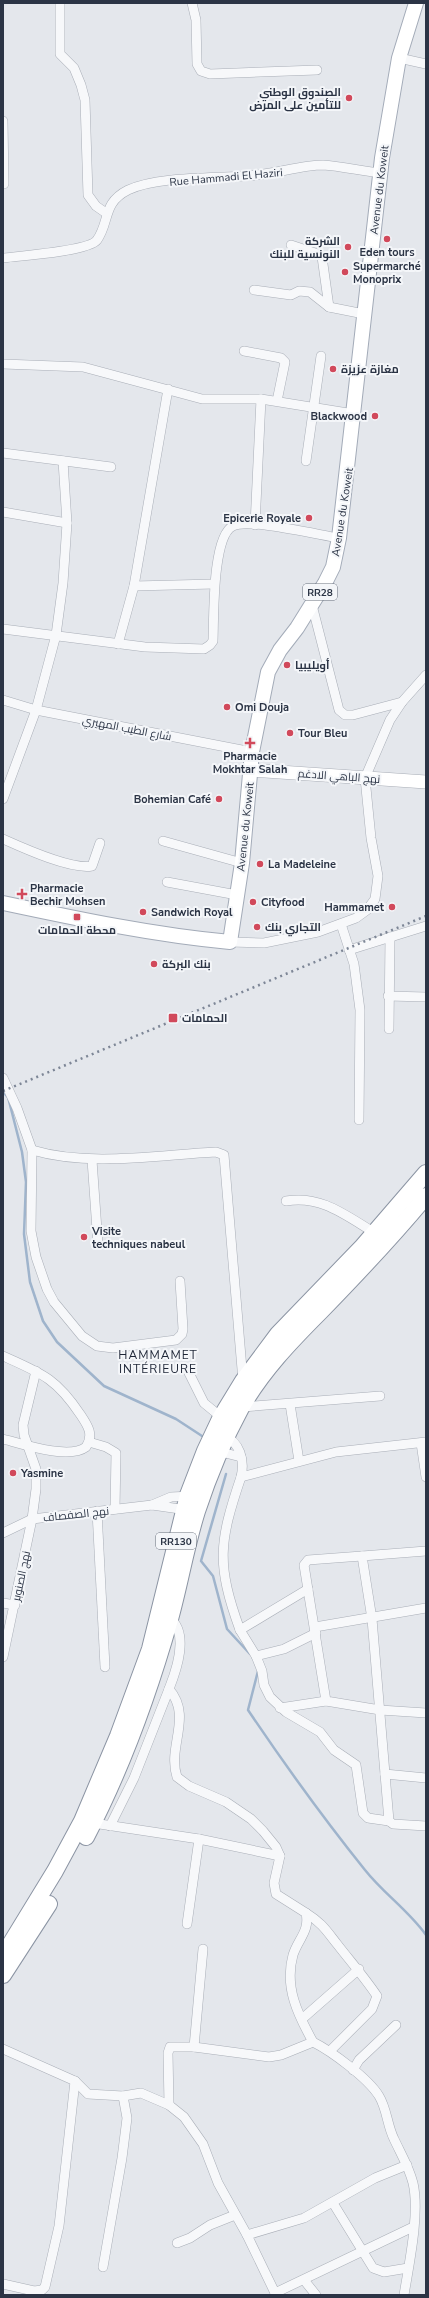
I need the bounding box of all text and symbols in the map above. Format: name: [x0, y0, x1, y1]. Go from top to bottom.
place label: الصندوق الوطني للتأمين على المرض: [249, 85, 341, 113]
marker: الصندوق الوطني للتأمين على المرض: [344, 93, 354, 103]
street label: Avenue du Koweit: [367, 144, 392, 236]
street label: Rue Hammadi El Haziri: [169, 165, 283, 190]
place label: الشركة النونسية للبنك: [270, 234, 340, 262]
marker: Eden tours: [382, 234, 392, 244]
marker: الشركة النونسية للبنك: [343, 242, 353, 252]
place label: Eden tours: [360, 245, 415, 260]
place label: Supermarché Monoprix: [353, 259, 421, 287]
marker: Supermarché Monoprix: [340, 267, 350, 277]
place label: مغازة عزيزة: [341, 362, 399, 377]
marker: مغازة عزيزة: [328, 364, 338, 374]
place label: Blackwood: [310, 409, 367, 424]
marker: Blackwood: [370, 411, 380, 421]
street label: Avenue du Koweit: [328, 466, 357, 558]
place label: Epicerie Royale: [223, 511, 301, 526]
marker: Epicerie Royale: [304, 513, 314, 523]
road number: RR28: [303, 584, 337, 600]
place label: أويليبيا: [295, 658, 330, 673]
marker: أويليبيا: [282, 660, 292, 670]
place label: Omi Douja: [235, 700, 289, 715]
marker: Omi Douja: [222, 702, 232, 712]
street label: شارع الطيب المهيري: [81, 712, 173, 745]
place label: Tour Bleu: [298, 726, 347, 741]
marker: Tour Bleu: [285, 728, 295, 738]
marker: Pharmacie Mokhtar Salah: [245, 738, 255, 748]
place label: Pharmacie Mokhtar Salah: [213, 749, 287, 777]
street label: نهج الباهي الادغم: [297, 766, 381, 788]
street label: Avenue du Koweit: [233, 781, 258, 873]
place label: Bohemian Café: [134, 792, 211, 807]
marker: Bohemian Café: [214, 794, 224, 804]
place label: La Madeleine: [268, 857, 336, 872]
marker: La Madeleine: [255, 859, 265, 869]
place label: Pharmacie Bechir Mohsen: [30, 881, 105, 909]
marker: Pharmacie Bechir Mohsen: [17, 889, 27, 899]
place label: Cityfood: [261, 895, 305, 910]
marker: Cityfood: [248, 897, 258, 907]
place label: Hammamet: [324, 900, 385, 915]
marker: Hammamet: [387, 902, 397, 912]
place label: Sandwich Royal: [151, 905, 233, 920]
marker: Sandwich Royal: [138, 907, 148, 917]
marker: محطة الحمامات: [72, 912, 82, 922]
place label: التجاري بنك: [265, 920, 321, 937]
marker: التجاري بنك: [252, 922, 262, 932]
place label: محطة الحمامات: [38, 923, 116, 938]
place label: بنك البركة: [162, 957, 211, 972]
marker: بنك البركة: [149, 959, 159, 969]
place label: الحمامات: [182, 1011, 227, 1026]
marker: الحمامات: [167, 1012, 179, 1024]
place label: Visite techniques nabeul: [91, 1224, 186, 1252]
marker: Visite techniques nabeul: [79, 1232, 89, 1242]
district label: HAMMAMET INTÉRIEURE: [118, 1347, 198, 1377]
place label: Yasmine: [20, 1466, 63, 1481]
marker: Yasmine: [8, 1468, 18, 1478]
street label: نهج الصفصاف: [42, 1504, 110, 1525]
road number: RR130: [156, 1533, 196, 1549]
street label: نهج الصنوبر: [9, 1549, 34, 1604]

